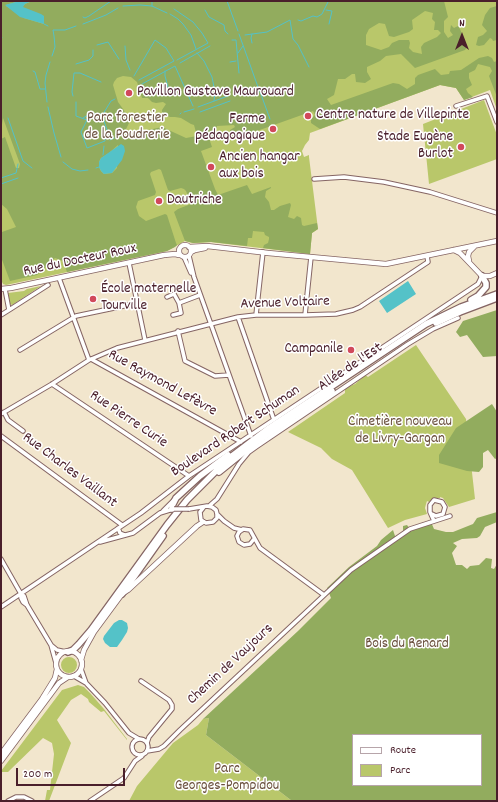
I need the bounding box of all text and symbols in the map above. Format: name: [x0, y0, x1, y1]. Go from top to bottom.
north arrow: [442, 16, 482, 56]
text: N: [459, 16, 465, 32]
place label: Pavillon Gustave Maurouard: [137, 84, 294, 102]
marker: Pavillon Gustave Maurouard: [124, 88, 134, 98]
place label: Centre nature de Villepinte: [316, 107, 469, 125]
park label: Parc forestier de la Poudrerie: [84, 110, 170, 145]
place label: Ferme pédagogique: [195, 111, 265, 146]
marker: Centre nature de Villepinte: [303, 111, 313, 121]
marker: Ferme pédagogique: [268, 124, 278, 134]
place label: Stade Eugène Burlot: [377, 129, 453, 164]
marker: Stade Eugène Burlot: [456, 142, 466, 152]
place label: Ancien hangar aux bois: [219, 149, 300, 184]
marker: Ancien hangar aux bois: [206, 162, 216, 172]
place label: Dautriche: [167, 192, 222, 210]
marker: Dautriche: [154, 196, 164, 206]
street label: Rue du Docteur Roux: [22, 240, 138, 282]
place label: École maternelle Tourville: [101, 281, 196, 316]
street label: Avenue Voltaire: [240, 293, 330, 315]
marker: École maternelle Tourville: [88, 294, 98, 304]
street label: Allée de l'Est: [315, 340, 387, 396]
place label: Campanile: [284, 341, 343, 359]
marker: Campanile: [346, 345, 356, 355]
street label: Rue Raymond Lefèvre: [105, 347, 219, 421]
street label: Boulevard Robert Schuman: [168, 382, 304, 482]
street label: Rue Pierre Curie: [86, 387, 170, 453]
park label: Cimetière nouveau de Livry-Gargan: [348, 414, 452, 449]
street label: Rue Charles Vaillant: [18, 429, 120, 513]
street label: Chemin de Vaujours: [184, 621, 278, 709]
park label: Bois du Renard: [365, 636, 449, 654]
legend: [352, 734, 482, 786]
text: Route: [390, 742, 416, 759]
scale bar: [18, 760, 127, 786]
park label: Parc Georges-Pompidou: [175, 761, 279, 796]
text: Parc: [390, 762, 410, 779]
text: 200 m: [23, 766, 52, 783]

